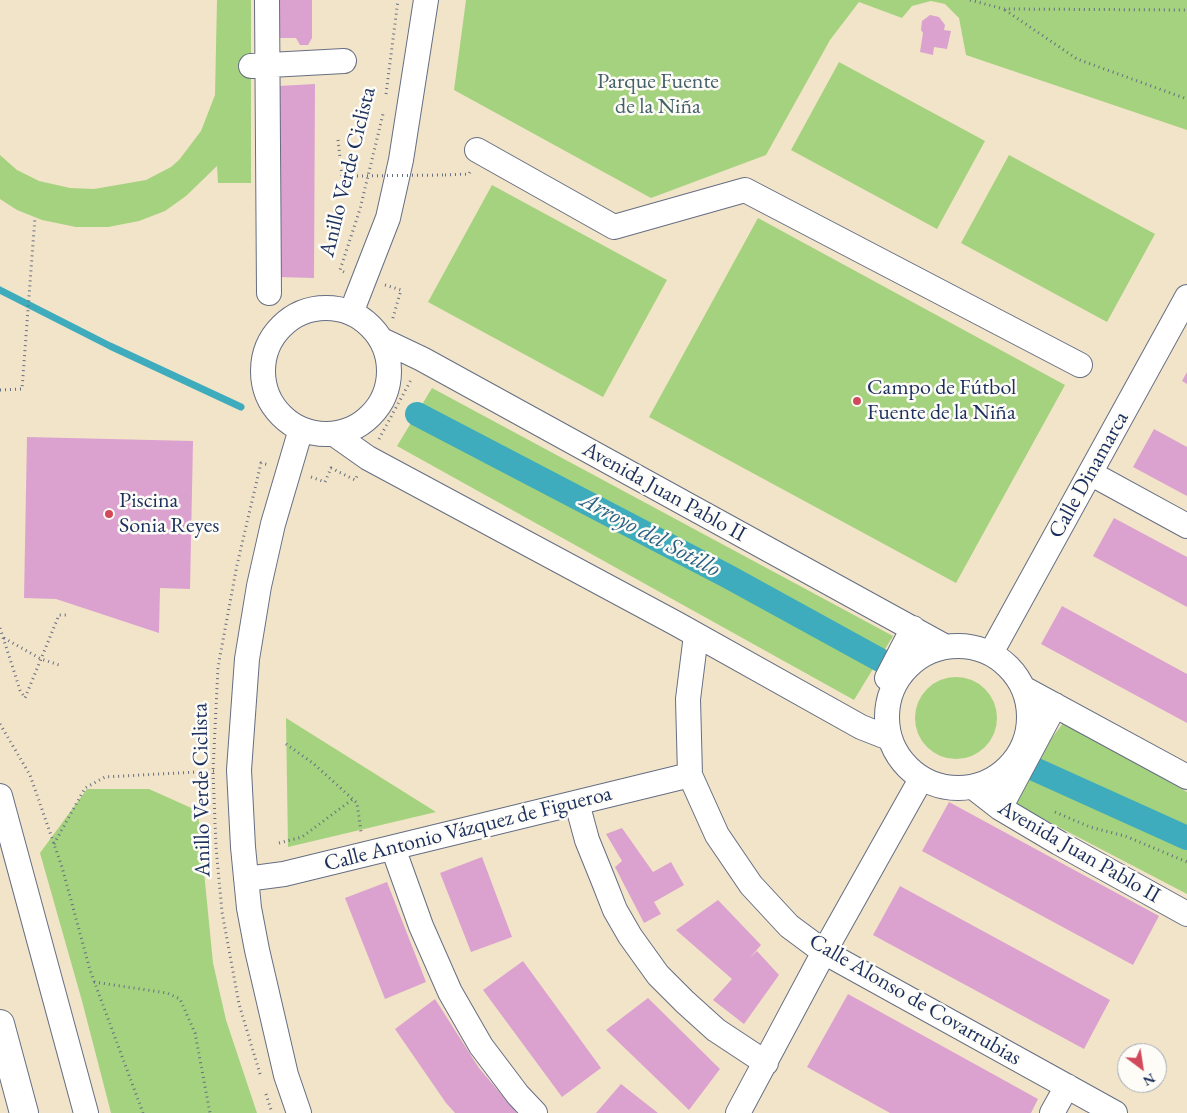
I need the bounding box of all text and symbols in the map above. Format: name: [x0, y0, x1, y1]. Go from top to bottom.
park label: Parque Fuente de la Niña: [597, 69, 719, 120]
street label: Anillo Verde Ciclista: [314, 84, 382, 260]
place label: Campo de Fútbol Fuente de la Niña: [867, 375, 1016, 426]
marker: Campo de Fútbol Fuente de la Niña: [851, 395, 863, 407]
street label: Calle Dinamarca: [1043, 407, 1135, 543]
street label: Avenida Juan Pablo II: [578, 436, 750, 548]
water label: Arroyo del Sotillo: [575, 486, 725, 584]
place label: Piscina Sonia Reyes: [119, 488, 219, 540]
marker: Piscina Sonia Reyes: [103, 508, 115, 520]
street label: Anillo Verde Ciclista: [187, 703, 217, 877]
street label: Calle Antonio Vázquez de Figueroa: [321, 780, 615, 878]
street label: Avenida Juan Pablo II: [993, 795, 1165, 909]
street label: Calle Alonso de Covarrubias: [804, 928, 1026, 1072]
north arrow: [1117, 1043, 1167, 1093]
text: N: [1140, 1069, 1159, 1091]

